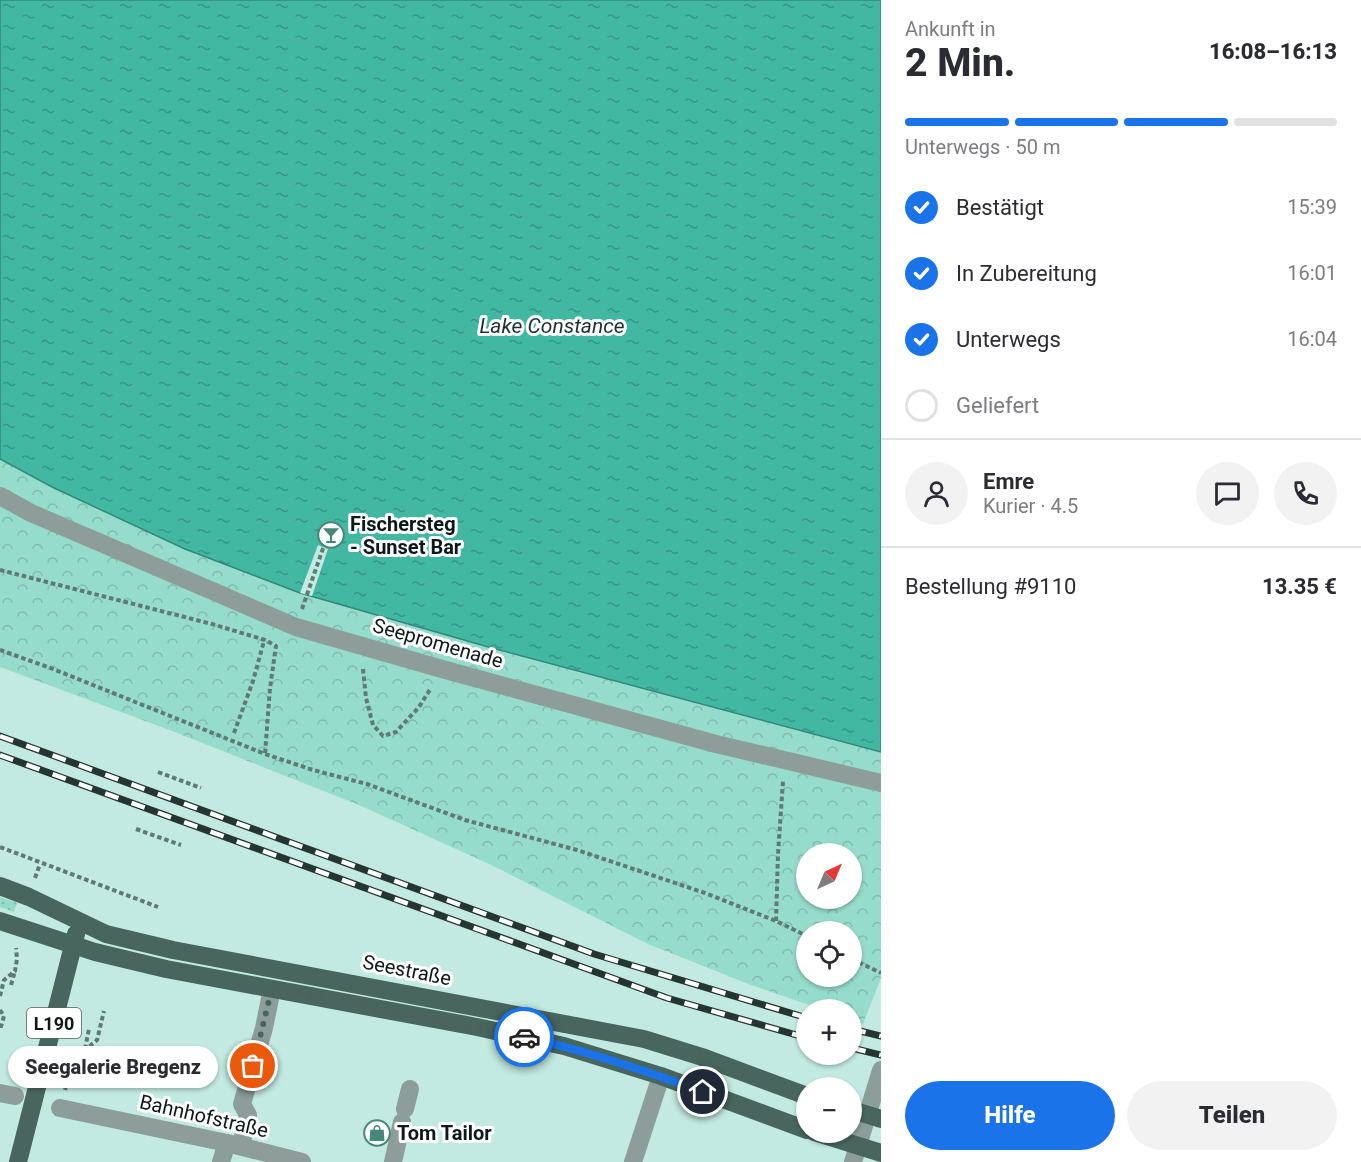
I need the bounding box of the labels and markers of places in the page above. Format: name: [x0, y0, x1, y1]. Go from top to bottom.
place label: Fischersteg - Sunset Bar: [350, 512, 462, 559]
bar icon: Fischersteg - Sunset Bar: [316, 520, 346, 550]
pin: [227, 1040, 278, 1091]
callout: Seegalerie Bregenz: [7, 1045, 217, 1087]
pin: [677, 1066, 728, 1117]
shop icon: Tom Tailor: [362, 1118, 392, 1148]
place label: Tom Tailor: [397, 1121, 492, 1145]

